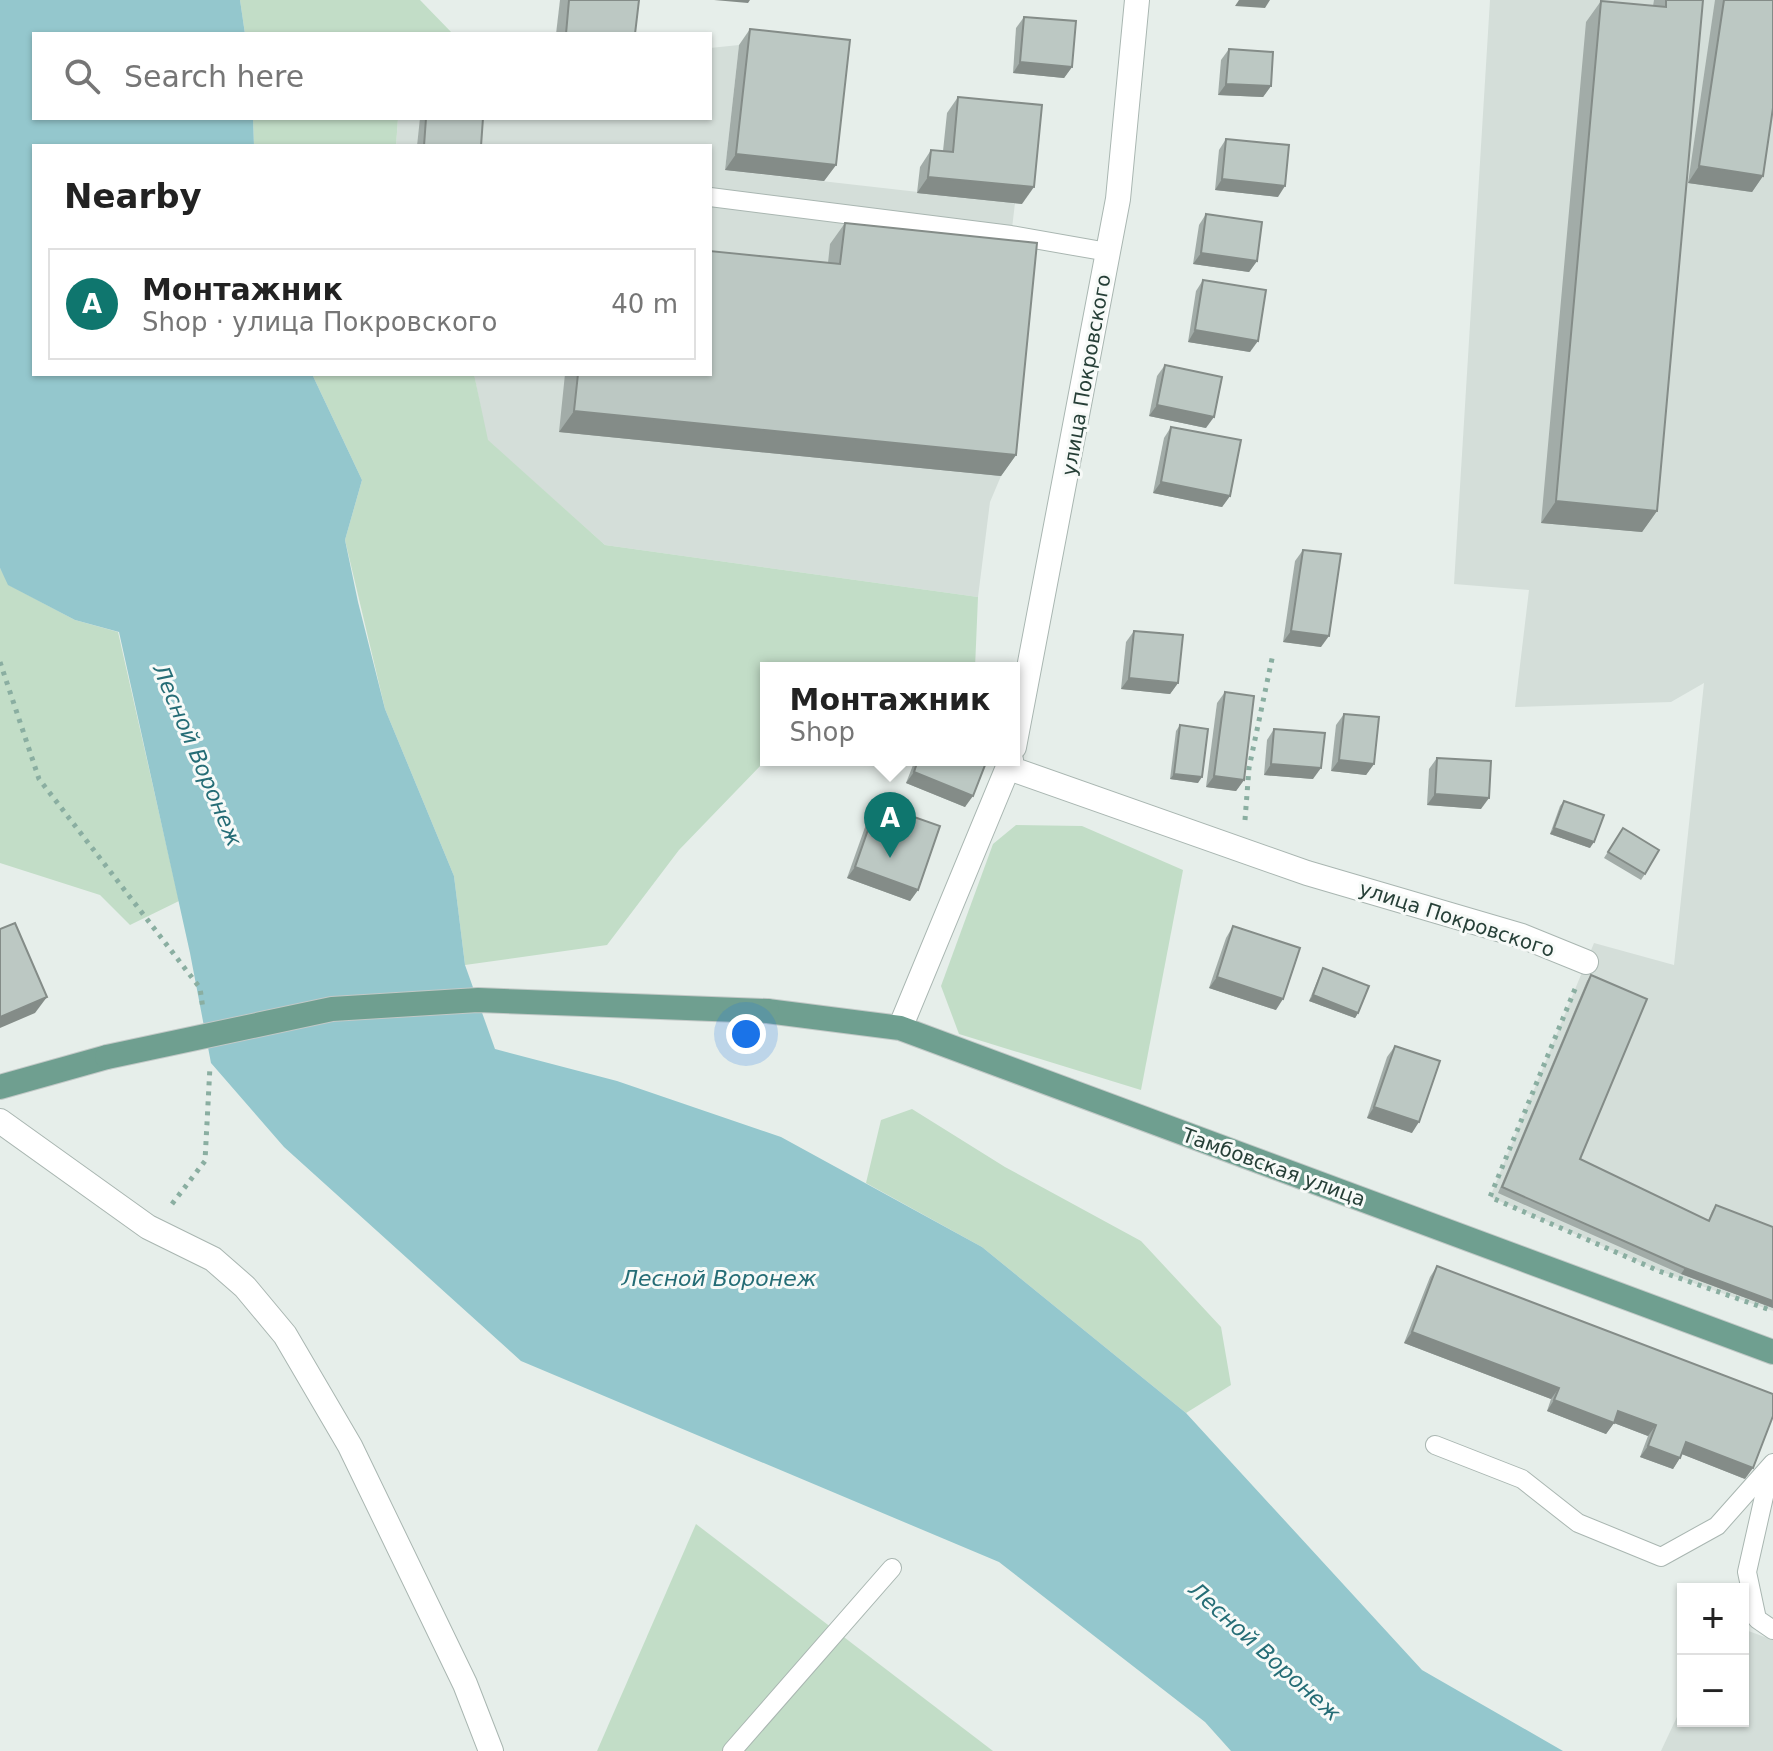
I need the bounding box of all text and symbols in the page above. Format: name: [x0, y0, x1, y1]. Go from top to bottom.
search box: [32, 32, 712, 120]
icon: search: [60, 54, 104, 98]
text: Search here: [124, 59, 304, 94]
text: Nearby: [64, 176, 202, 216]
text: Монтажник: [142, 272, 343, 307]
street label: улица Покровского: [1056, 272, 1116, 478]
text: A: [82, 289, 102, 319]
text: 40 m: [611, 289, 678, 319]
text: Shop · улица Покровского: [142, 307, 497, 337]
water label: Лесной Воронеж: [148, 660, 247, 850]
popup: [760, 662, 1020, 766]
text: Монтажник: [790, 682, 990, 717]
text: Shop: [790, 717, 855, 747]
pin: A: [864, 792, 916, 858]
street label: улица Покровского: [1356, 876, 1558, 962]
your location: [726, 1014, 766, 1054]
street label: Тамбовская улица: [1178, 1122, 1369, 1211]
water label: Лесной Воронеж: [620, 1266, 817, 1291]
water label: Лесной Воронеж: [1183, 1576, 1346, 1726]
map controls: [1677, 1583, 1749, 1727]
button: +: [1677, 1583, 1749, 1655]
button: −: [1677, 1655, 1749, 1727]

